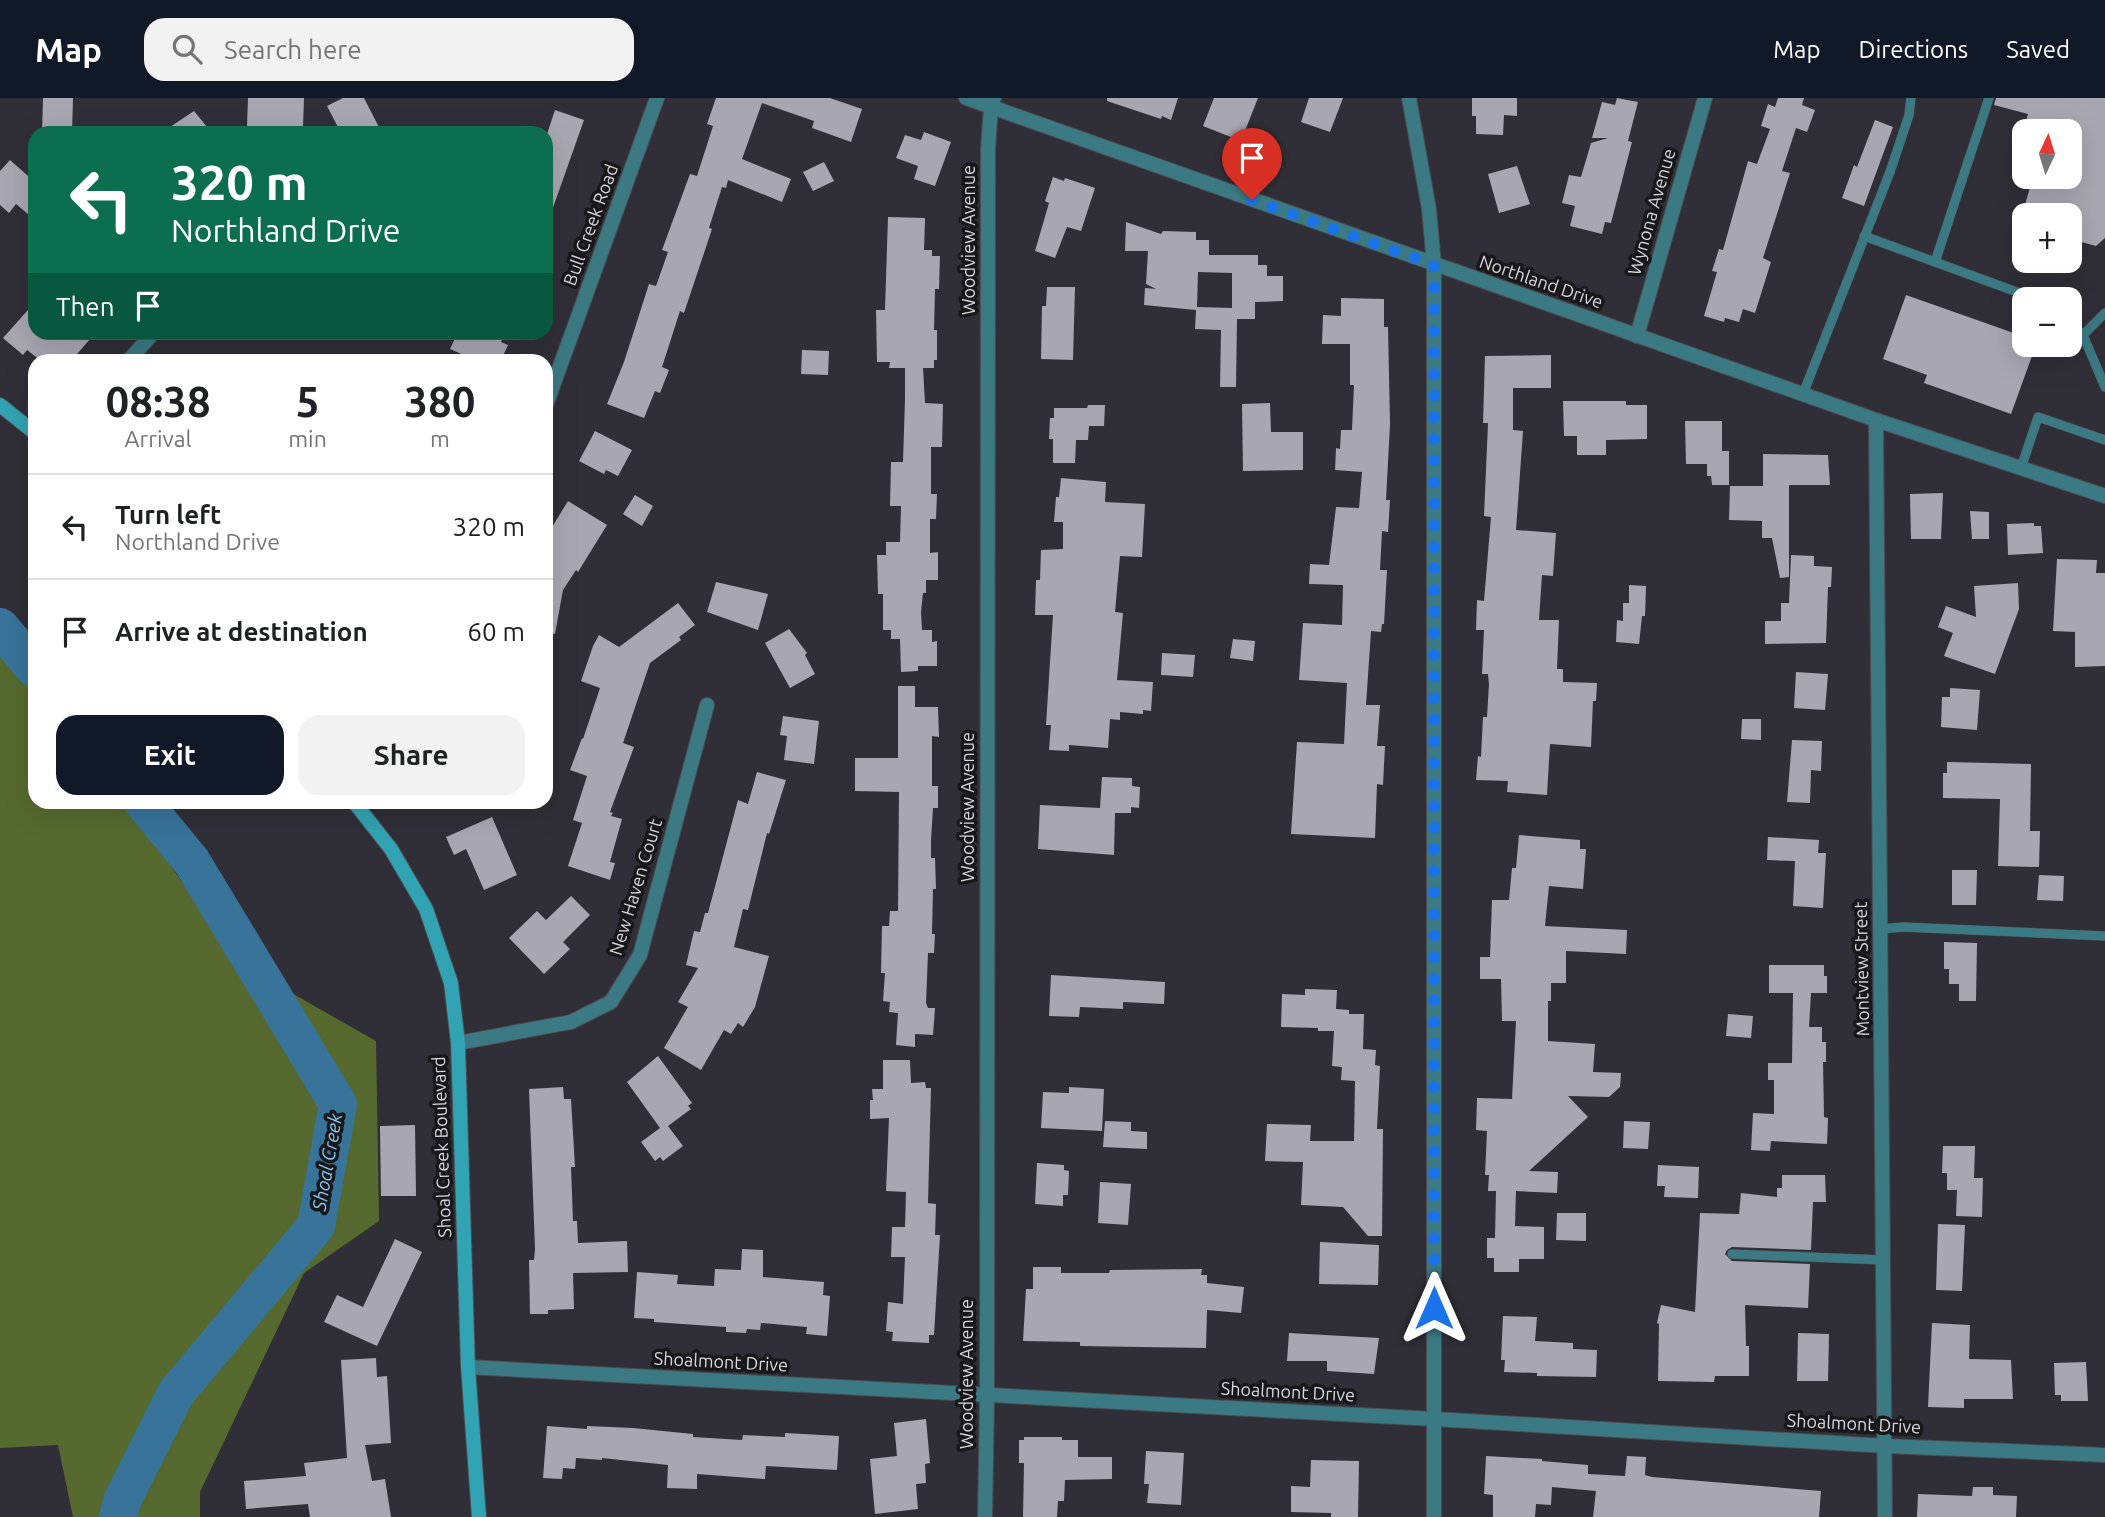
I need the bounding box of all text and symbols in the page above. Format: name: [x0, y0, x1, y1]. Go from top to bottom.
search box: [144, 18, 634, 81]
icon: search: [168, 30, 206, 68]
text: Map: [35, 31, 102, 68]
text: Search here: [224, 35, 362, 64]
text: Map: [1773, 36, 1820, 63]
text: Directions: [1858, 36, 1968, 63]
text: Saved: [2006, 36, 2070, 63]
north arrow: [2012, 119, 2082, 189]
map controls: [2012, 119, 2082, 357]
pin: [1222, 128, 1282, 200]
icon: arrive: [1233, 139, 1271, 177]
street label: Wynona Avenue: [1623, 146, 1679, 277]
icon: left: [56, 154, 147, 245]
text: 320 m: [171, 154, 308, 209]
street label: Bull Creek Road: [559, 161, 621, 288]
street label: Woodview Avenue: [958, 165, 978, 315]
button: +: [2012, 203, 2082, 273]
text: Northland Drive: [171, 212, 400, 248]
street label: Northland Drive: [1477, 251, 1606, 312]
icon: arrive: [129, 287, 167, 325]
button: −: [2012, 287, 2082, 357]
text: Then: [56, 292, 115, 321]
text: 08:38: [106, 378, 211, 425]
text: 5: [296, 378, 319, 425]
text: 380: [404, 378, 475, 425]
text: Arrival: [125, 426, 192, 451]
text: min: [288, 426, 327, 451]
text: m: [430, 426, 450, 451]
text: Turn left: [115, 500, 221, 529]
icon: left: [56, 508, 94, 546]
text: 320 m: [453, 512, 525, 541]
text: Northland Drive: [115, 529, 280, 554]
icon: arrive: [56, 613, 94, 651]
text: Arrive at destination: [115, 617, 368, 646]
text: 60 m: [467, 617, 525, 646]
button: Exit: [56, 715, 284, 795]
button: Share: [298, 715, 525, 795]
street label: Woodview Avenue: [957, 732, 977, 882]
street label: New Haven Court: [605, 816, 665, 957]
street label: Montview Street: [1850, 901, 1872, 1037]
street label: Shoal Creek Boulevard: [428, 1056, 454, 1238]
water label: Shoal Creek: [307, 1111, 346, 1213]
position arrow: [1397, 1271, 1471, 1345]
street label: Woodview Avenue: [956, 1299, 976, 1449]
street label: Shoalmont Drive: [653, 1348, 789, 1375]
street label: Shoalmont Drive: [1220, 1378, 1356, 1405]
street label: Shoalmont Drive: [1786, 1410, 1922, 1437]

